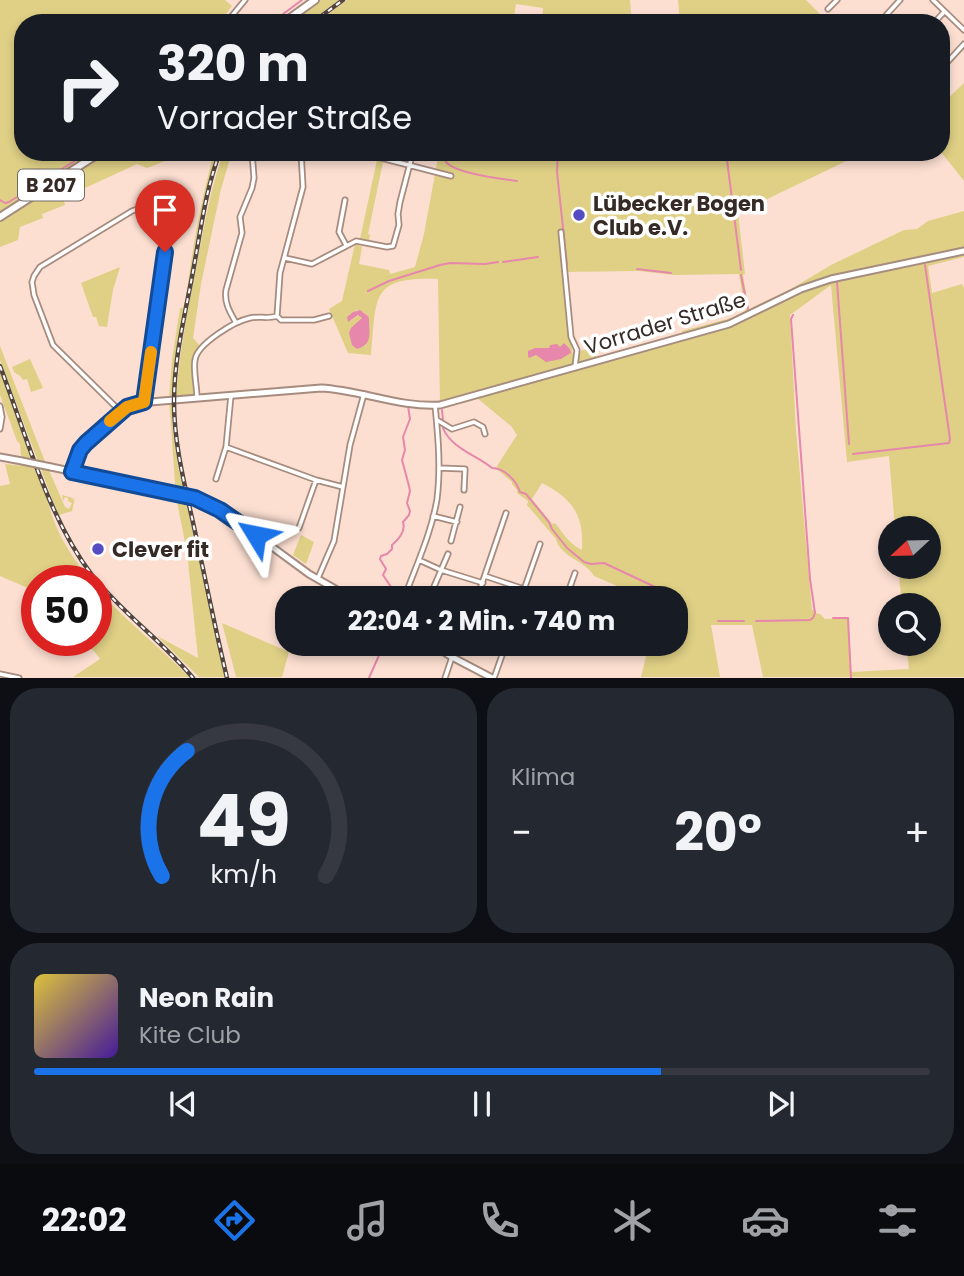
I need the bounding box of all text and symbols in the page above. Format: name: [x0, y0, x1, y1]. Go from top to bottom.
text: 320 m: [157, 30, 309, 98]
icon: right: [42, 42, 133, 133]
text: Vorrader Straße: [157, 95, 412, 140]
road number: B 207: [18, 169, 84, 200]
pin: [135, 180, 195, 252]
place label: Lübecker Bogen Club e.V.: [593, 189, 765, 242]
icon: arrive: [146, 191, 184, 229]
marker: Lübecker Bogen Club e.V.: [571, 207, 587, 223]
street label: Vorrader Straße: [581, 285, 749, 361]
position arrow: [219, 498, 293, 572]
north arrow: [878, 516, 942, 579]
map controls: [878, 516, 941, 656]
place label: Clever fit: [112, 535, 209, 564]
marker: Clever fit: [90, 541, 106, 557]
speed limit sign: 50: [21, 565, 112, 656]
button: search: [878, 593, 941, 656]
text: 22:04 · 2 Min. · 740 m: [348, 603, 615, 639]
text: Klima: [511, 761, 575, 793]
text: 49: [196, 771, 291, 872]
text: 20°: [674, 796, 762, 869]
text: −: [511, 806, 532, 859]
text: +: [904, 806, 930, 859]
text: km/h: [210, 857, 277, 892]
text: Neon Rain: [139, 980, 274, 1016]
text: Kite Club: [139, 1019, 241, 1051]
icon: previous: [164, 1085, 202, 1123]
icon: pause: [463, 1085, 501, 1123]
icon: next: [762, 1085, 800, 1123]
icon: directions: [210, 1196, 259, 1245]
icon: music: [343, 1196, 392, 1245]
icon: phone: [475, 1196, 524, 1245]
icon: climate: [608, 1196, 657, 1245]
icon: car: [741, 1196, 790, 1245]
icon: filters: [873, 1196, 922, 1245]
text: 22:02: [42, 1197, 127, 1242]

